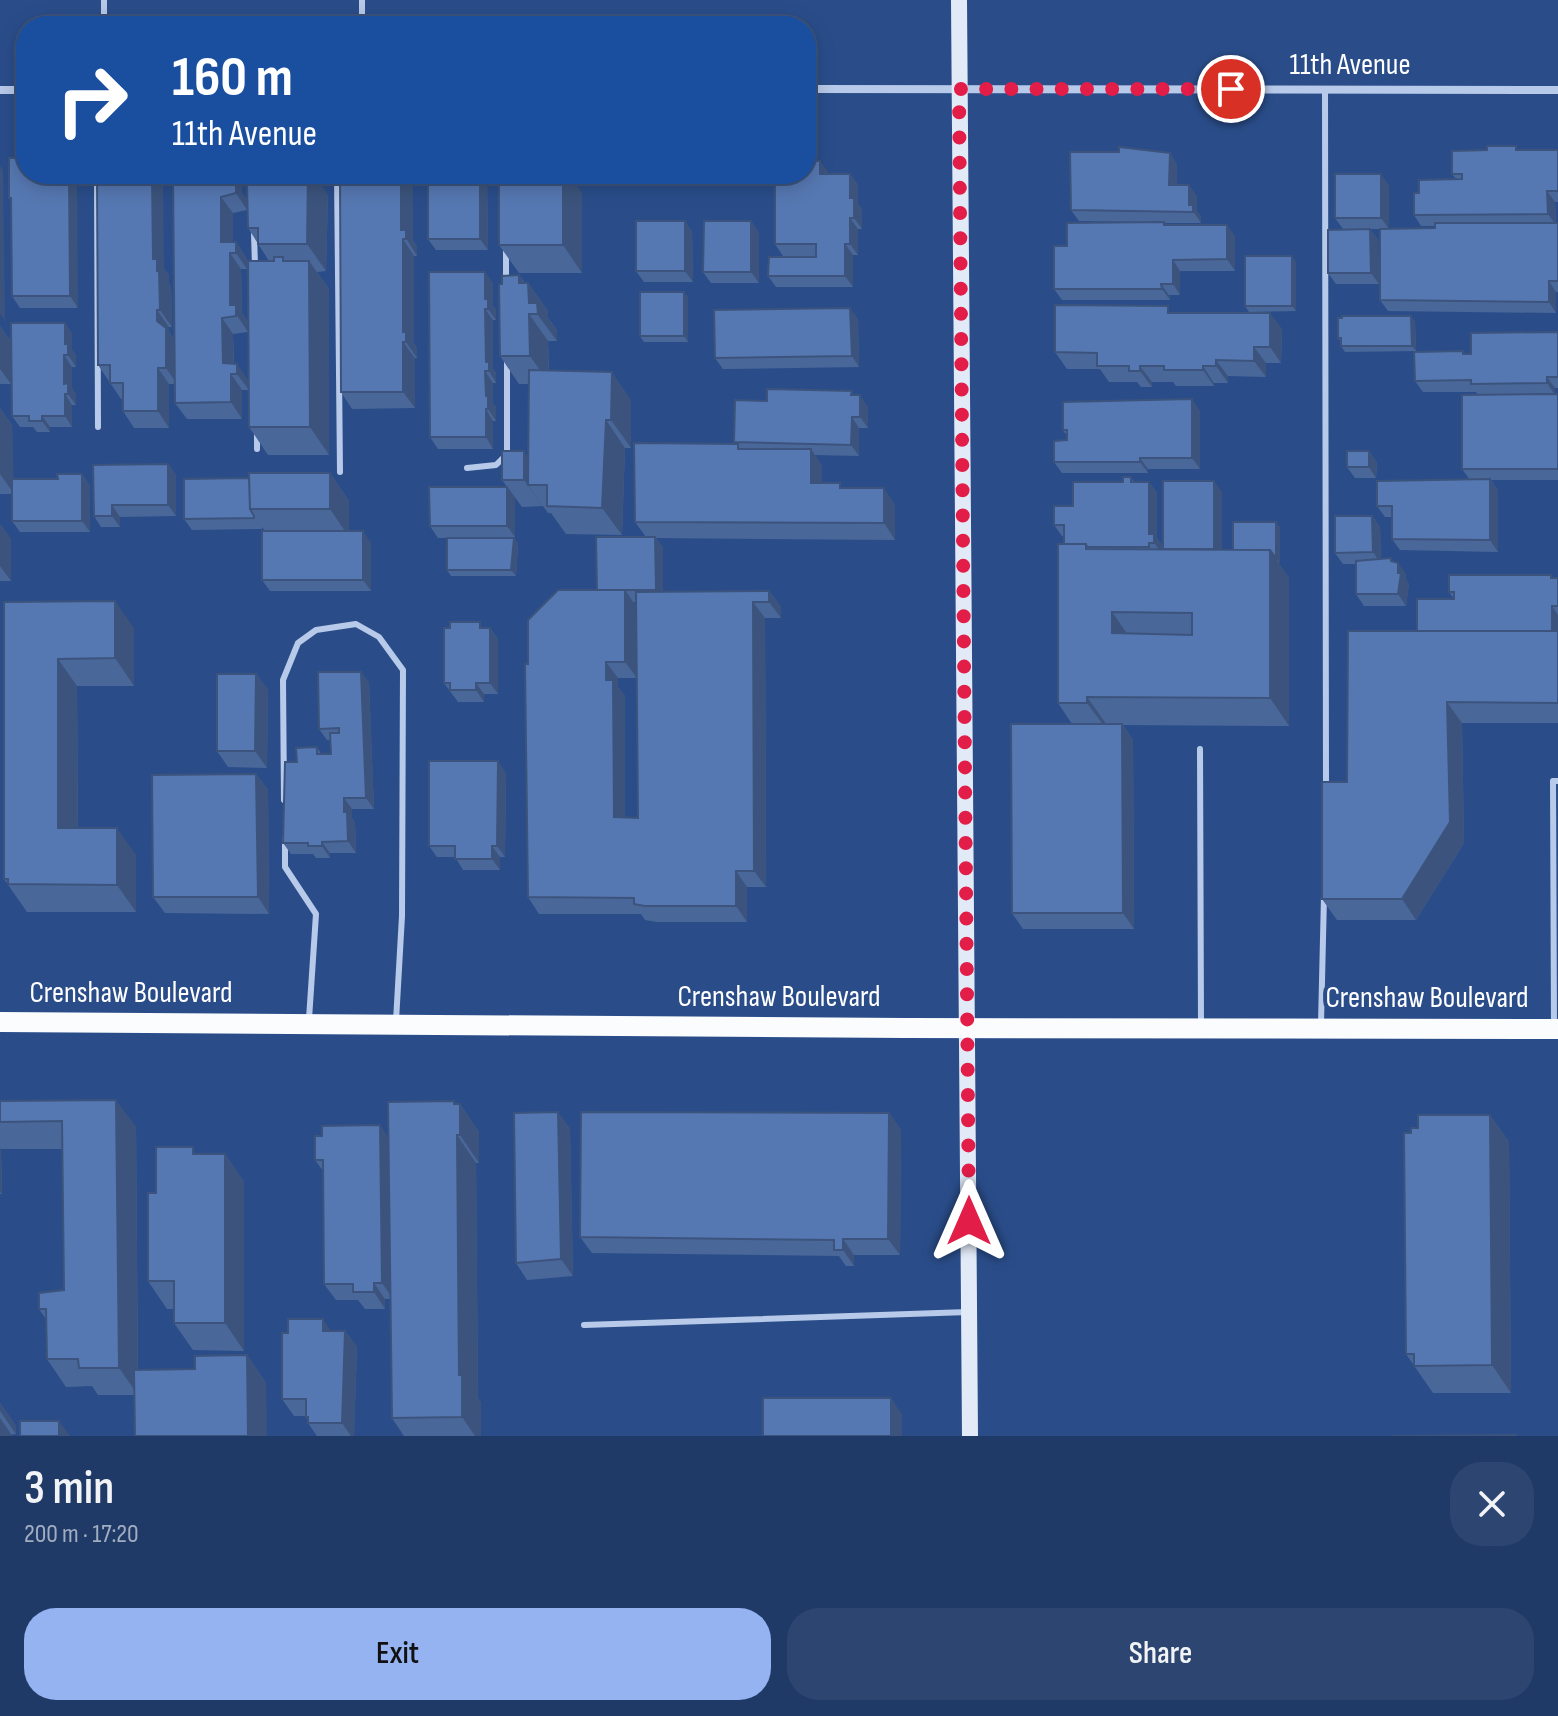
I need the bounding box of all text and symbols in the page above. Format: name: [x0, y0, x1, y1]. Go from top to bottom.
text: 160 m: [172, 45, 293, 112]
street label: 11th Avenue: [1290, 47, 1410, 83]
icon: right: [40, 48, 144, 152]
pin: [1197, 55, 1265, 123]
icon: arrive: [1209, 67, 1253, 111]
text: 11th Avenue: [172, 113, 317, 156]
street label: Crenshaw Boulevard: [29, 975, 233, 1011]
street label: Crenshaw Boulevard: [677, 979, 881, 1015]
street label: Crenshaw Boulevard: [1325, 980, 1529, 1016]
position arrow: [927, 1179, 1011, 1263]
text: 3 min: [24, 1460, 114, 1517]
button: close: [1450, 1462, 1534, 1546]
text: 200 m · 17:20: [24, 1519, 139, 1550]
button: Exit: [24, 1608, 771, 1700]
button: Share: [787, 1608, 1534, 1700]

